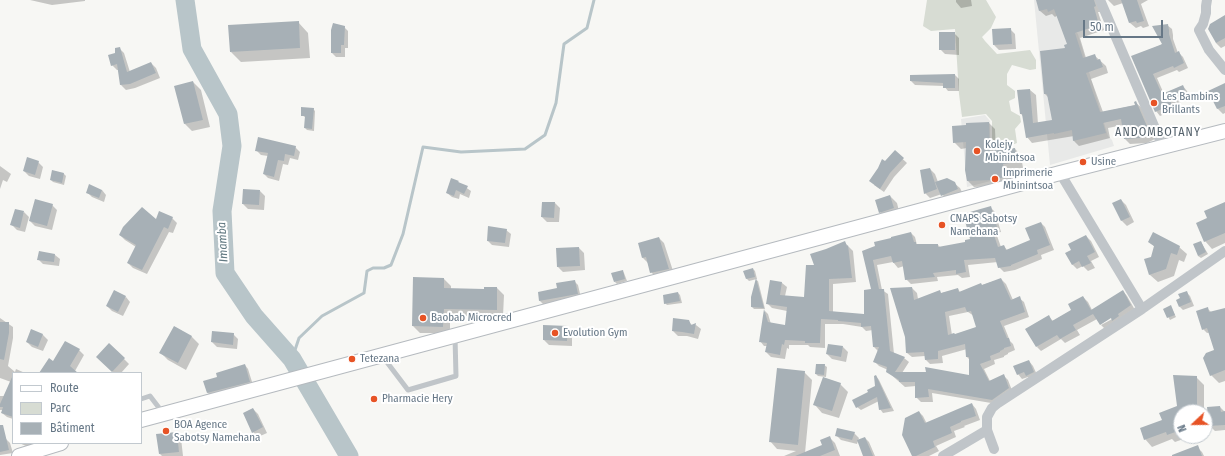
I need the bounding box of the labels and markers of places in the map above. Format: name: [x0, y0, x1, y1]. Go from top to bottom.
place label: Les Bambins Brillants: [1162, 90, 1218, 116]
marker: Les Bambins Brillants: [1149, 98, 1159, 108]
place label: Kolejy Mbinintsoa: [985, 138, 1035, 164]
marker: Kolejy Mbinintsoa: [972, 146, 982, 156]
place label: Usine: [1091, 155, 1116, 169]
marker: Usine: [1078, 157, 1088, 167]
place label: Imprimerie Mbinintsoa: [1003, 166, 1053, 192]
marker: Imprimerie Mbinintsoa: [990, 174, 1000, 184]
place label: CNAPS Sabotsy Namehana: [950, 212, 1017, 238]
marker: CNAPS Sabotsy Namehana: [937, 220, 947, 230]
place label: Baobab Microcred: [431, 311, 512, 325]
marker: Baobab Microcred: [418, 313, 428, 323]
place label: Evolution Gym: [563, 326, 627, 340]
marker: Evolution Gym: [550, 328, 560, 338]
place label: Tetezana: [360, 352, 400, 366]
marker: Tetezana: [347, 354, 357, 364]
place label: Pharmacie Hery: [382, 392, 453, 406]
marker: Pharmacie Hery: [369, 394, 379, 404]
place label: BOA Agence Sabotsy Namehana: [174, 418, 260, 444]
marker: BOA Agence Sabotsy Namehana: [161, 426, 171, 436]

